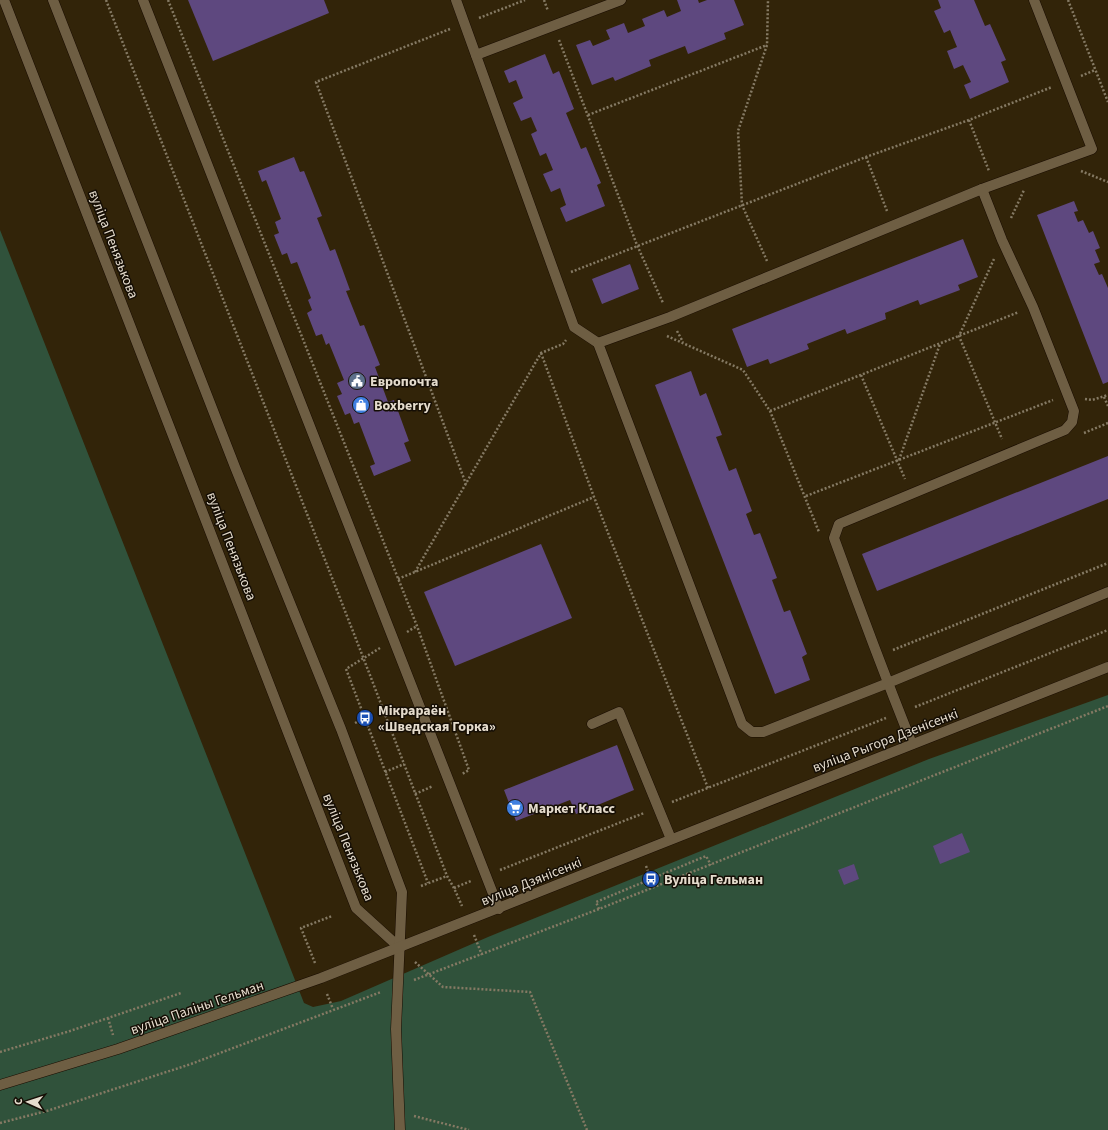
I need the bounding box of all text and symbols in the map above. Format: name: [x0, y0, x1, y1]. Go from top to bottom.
street label: вуліца Пенязькова: [83, 187, 143, 302]
public building icon: Европочта: [347, 371, 367, 391]
place label: Европочта: [370, 372, 438, 392]
shop icon: Boxberry: [351, 395, 371, 415]
place label: Boxberry: [374, 396, 432, 416]
street label: вуліца Пенязькова: [201, 489, 261, 604]
place label: Мікрараён «Шведская Горка»: [378, 701, 496, 737]
street label: вуліца Рыгора Дзенісенкі: [810, 704, 961, 778]
bus stop icon: Мікрараён «Шведская Горка»: [355, 708, 375, 728]
street label: вуліца Пенязькова: [317, 790, 379, 904]
supermarket icon: Маркет Класс: [505, 798, 525, 818]
place label: Маркет Класс: [528, 799, 616, 819]
street label: вуліца Дзянісенкі: [478, 853, 585, 911]
bus stop icon: Вуліца Гельман: [641, 869, 661, 889]
place label: Вуліца Гельман: [664, 870, 763, 890]
street label: вуліца Паліны Гельман: [128, 976, 267, 1040]
north arrow: [8, 1082, 48, 1122]
text: С: [11, 1097, 26, 1105]

